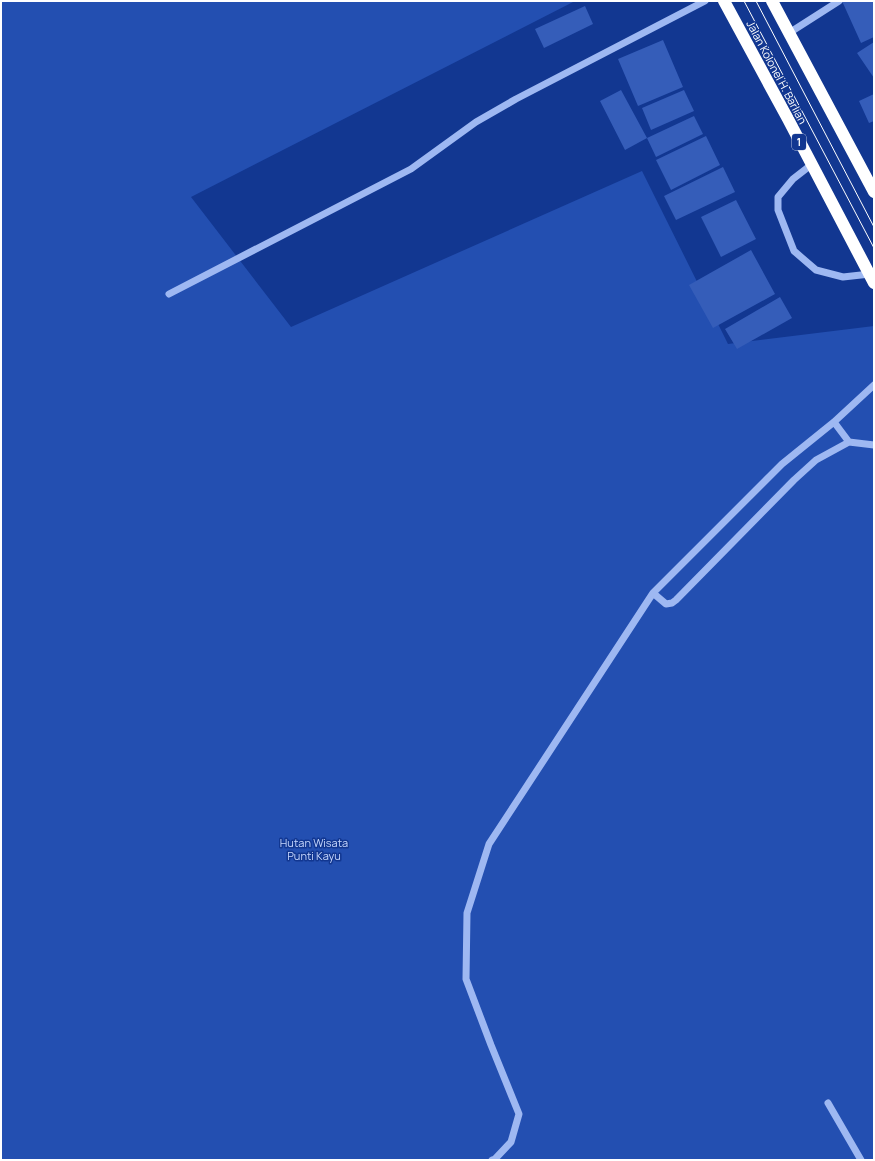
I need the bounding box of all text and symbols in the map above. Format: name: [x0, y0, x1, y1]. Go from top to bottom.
street label: Jalan Kolonel H. Barlian: [743, 18, 811, 126]
road number: 1: [792, 134, 806, 150]
park label: Hutan Wisata Punti Kayu: [280, 835, 348, 863]

